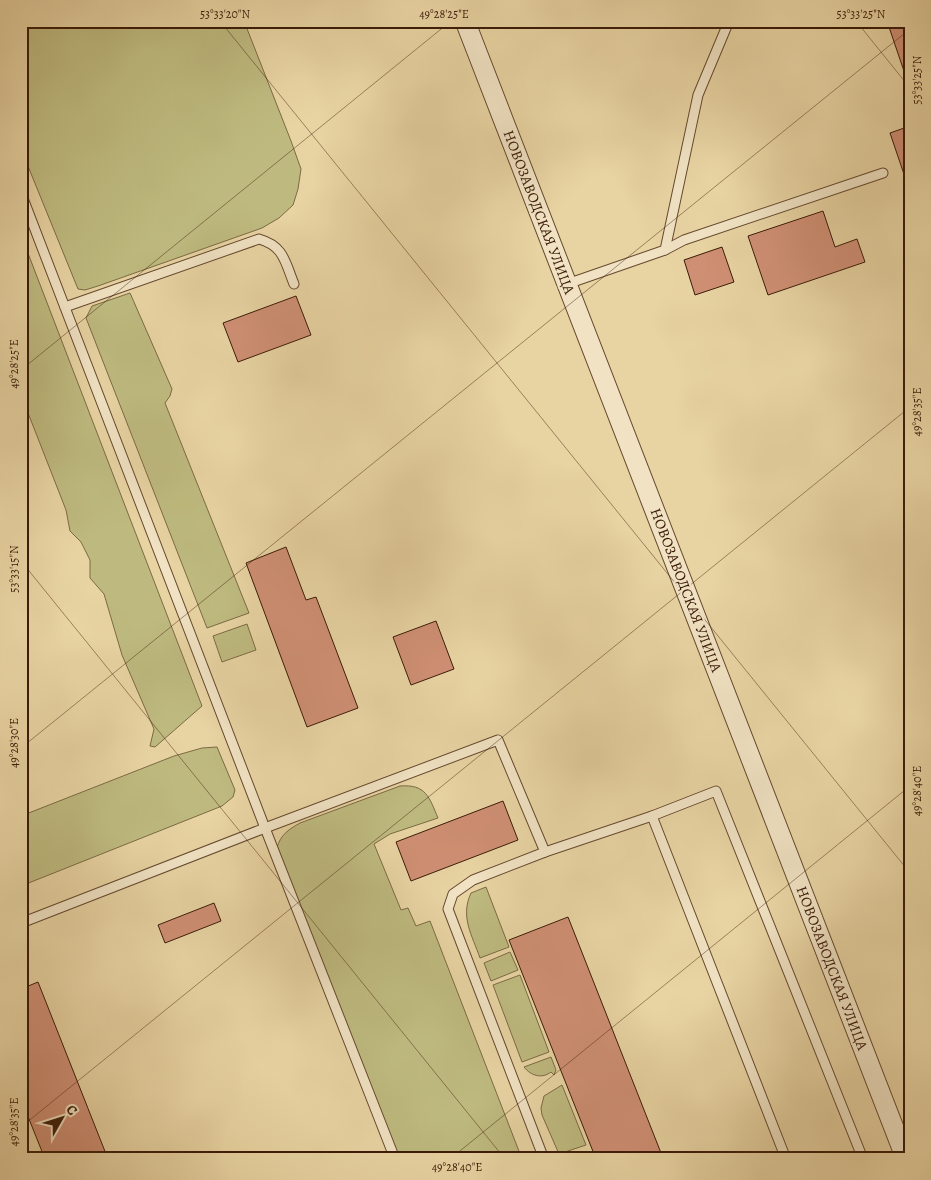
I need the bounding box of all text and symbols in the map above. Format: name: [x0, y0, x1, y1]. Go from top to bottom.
text: 53°33'20"N: [200, 6, 250, 22]
text: 49°28'25"E: [419, 6, 469, 22]
text: 53°33'25"N: [837, 6, 886, 22]
text: 53°33'25"N: [909, 55, 925, 104]
street label: НОВОЗАВОДСКАЯ УЛИЦА: [498, 127, 580, 297]
text: 49°28'25"E: [6, 339, 22, 389]
text: 49°28'35"E: [909, 388, 925, 436]
street label: НОВОЗАВОДСКАЯ УЛИЦА: [645, 505, 727, 675]
text: 53°33'15"N: [6, 545, 22, 593]
text: 49°28'30"E: [6, 718, 22, 768]
text: 49°28'40"E: [909, 766, 925, 816]
street label: НОВОЗАВОДСКАЯ УЛИЦА: [791, 883, 873, 1053]
north arrow: [38, 1092, 88, 1142]
text: 49°28'35"E: [6, 1098, 22, 1146]
text: С: [62, 1101, 82, 1120]
text: 49°28'40"E: [432, 1159, 482, 1175]

